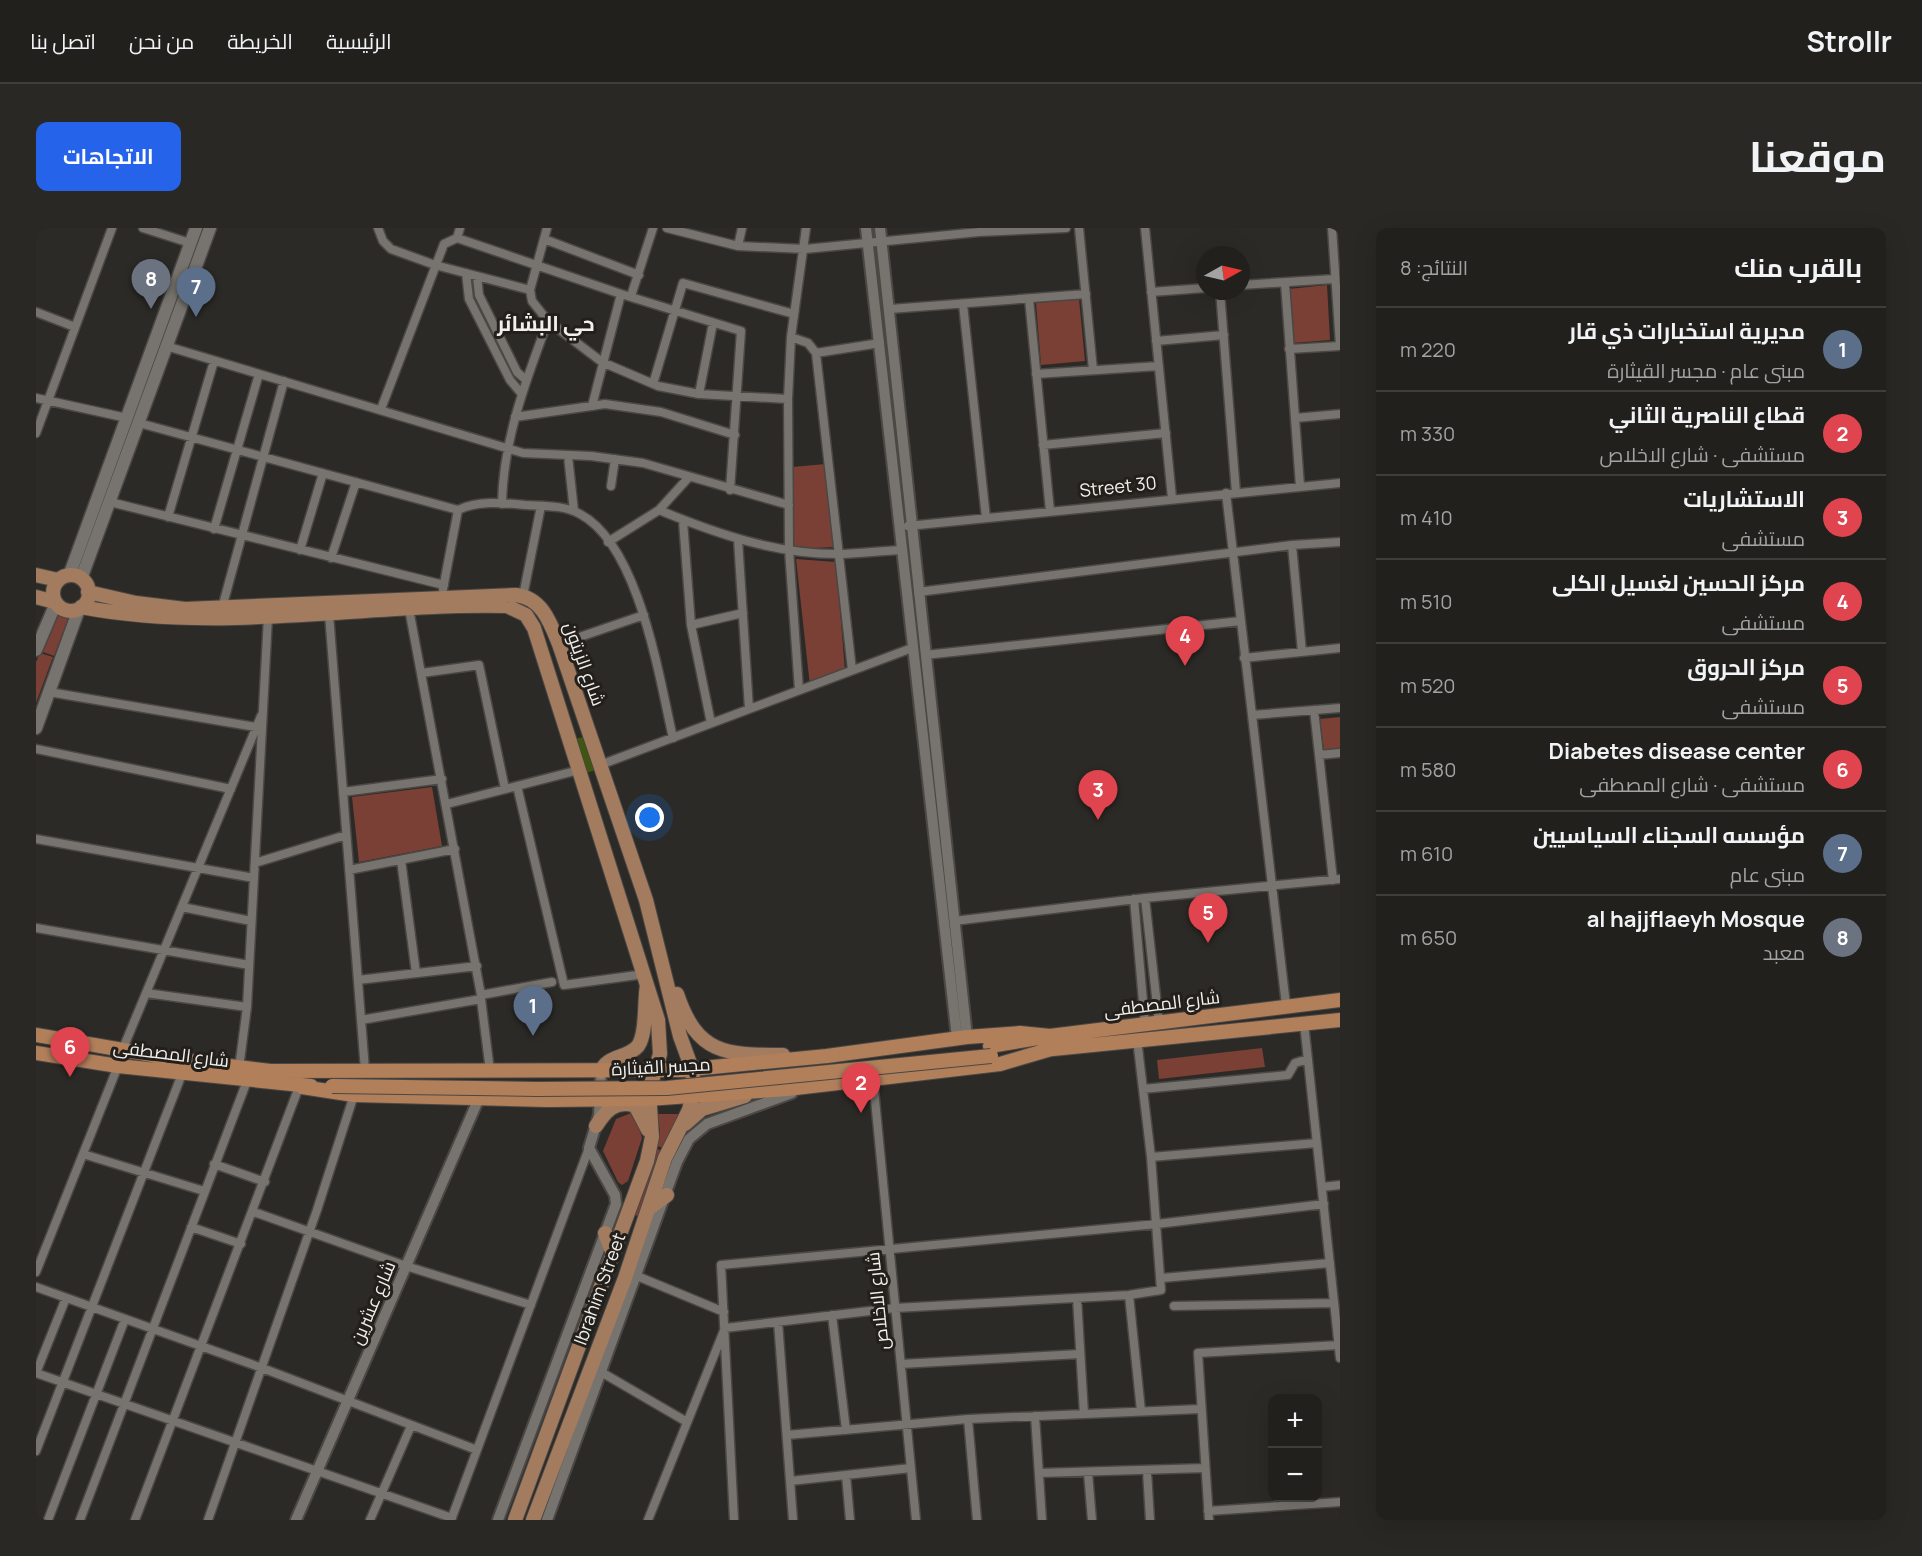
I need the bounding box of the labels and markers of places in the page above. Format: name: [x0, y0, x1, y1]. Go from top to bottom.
pin: 8: [132, 260, 170, 309]
pin: 7: [176, 268, 216, 317]
pin: 4: [1166, 616, 1204, 666]
pin: 3: [1078, 770, 1118, 820]
pin: 5: [1188, 894, 1228, 943]
pin: 1: [514, 986, 552, 1036]
pin: 6: [51, 1028, 90, 1077]
pin: 2: [842, 1064, 880, 1113]

